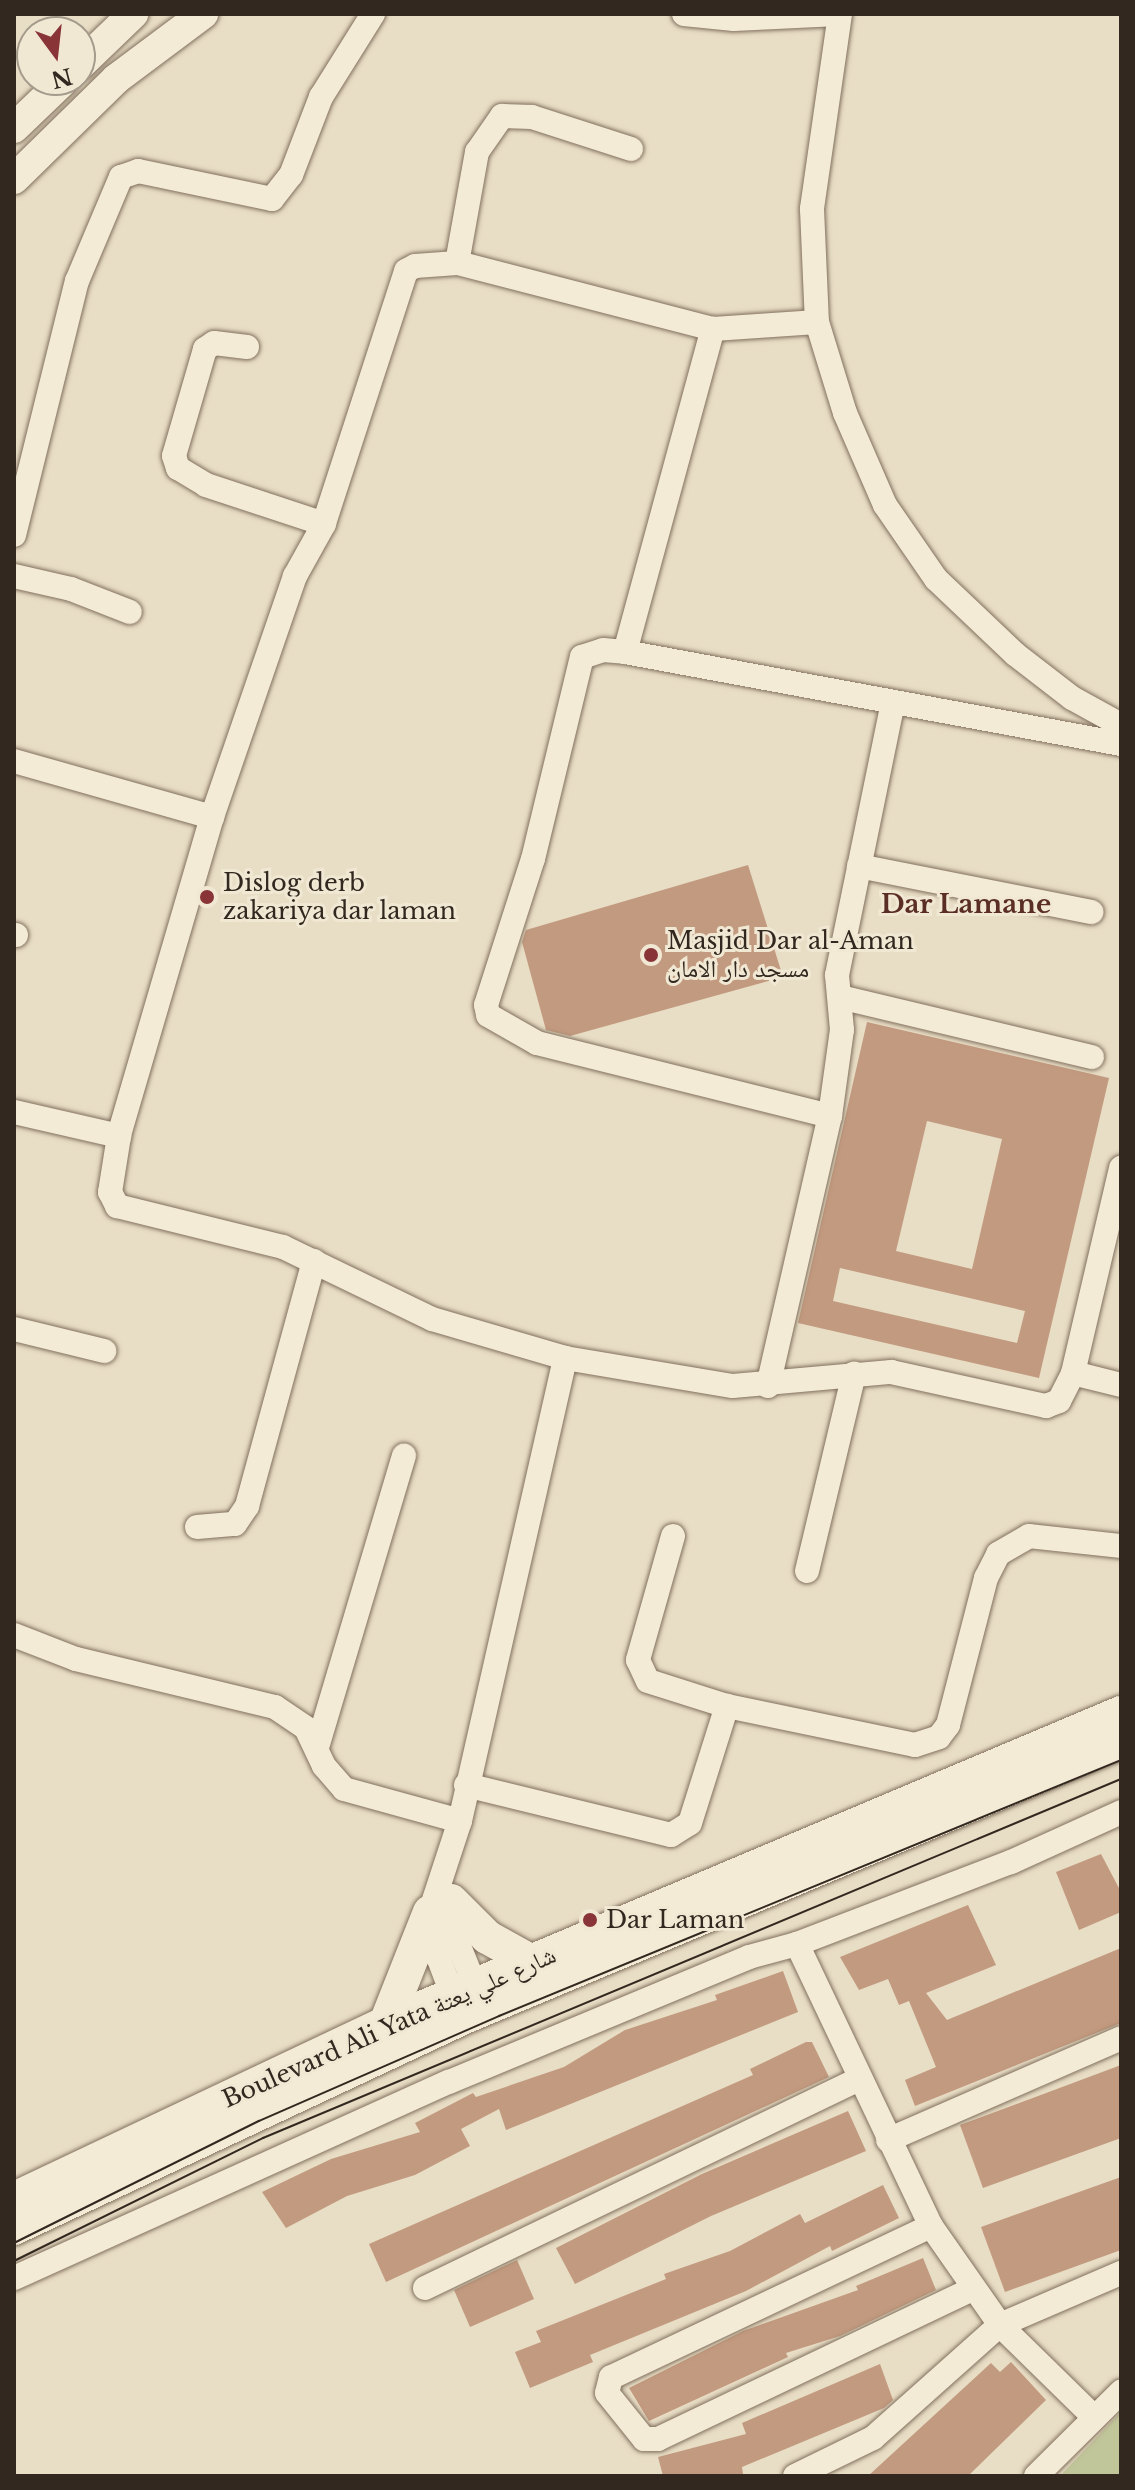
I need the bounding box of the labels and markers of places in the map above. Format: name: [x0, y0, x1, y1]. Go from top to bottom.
place label: Dislog derb zakariya dar laman: [223, 869, 457, 925]
marker: Dislog derb zakariya dar laman: [198, 888, 216, 906]
place label: Masjid Dar al-Aman مسجد دار الامان: [667, 927, 914, 983]
marker: Masjid Dar al-Aman مسجد دار الامان: [642, 946, 660, 964]
place label: Dar Laman: [606, 1906, 745, 1934]
marker: Dar Laman: [581, 1911, 599, 1929]

